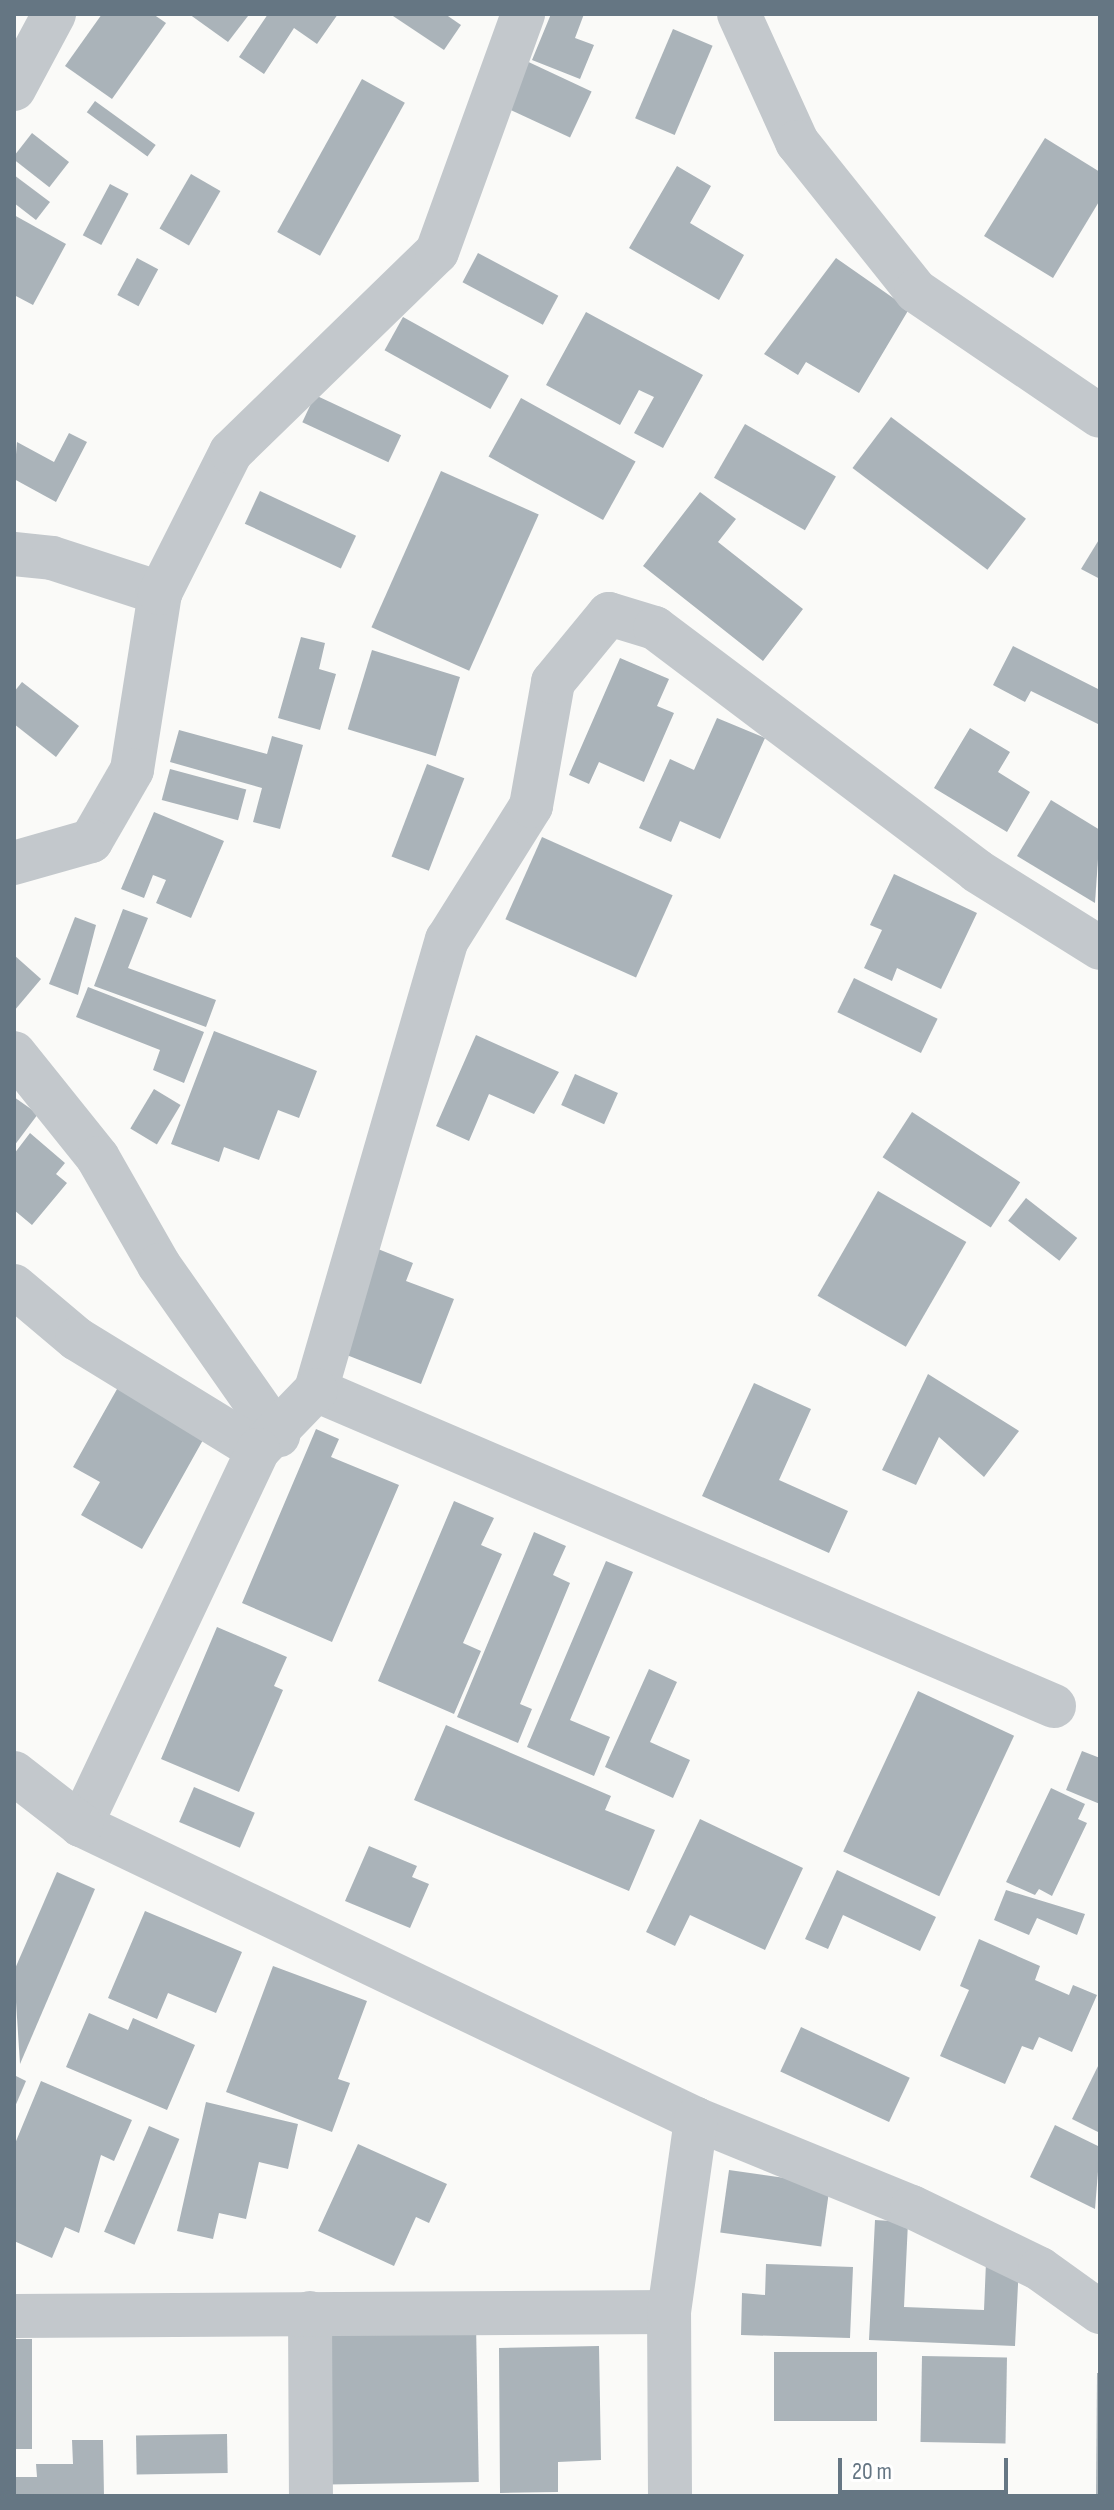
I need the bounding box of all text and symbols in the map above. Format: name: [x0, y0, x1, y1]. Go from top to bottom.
scale bar: [842, 2442, 1012, 2492]
text: 20 m: [852, 2457, 892, 2486]

